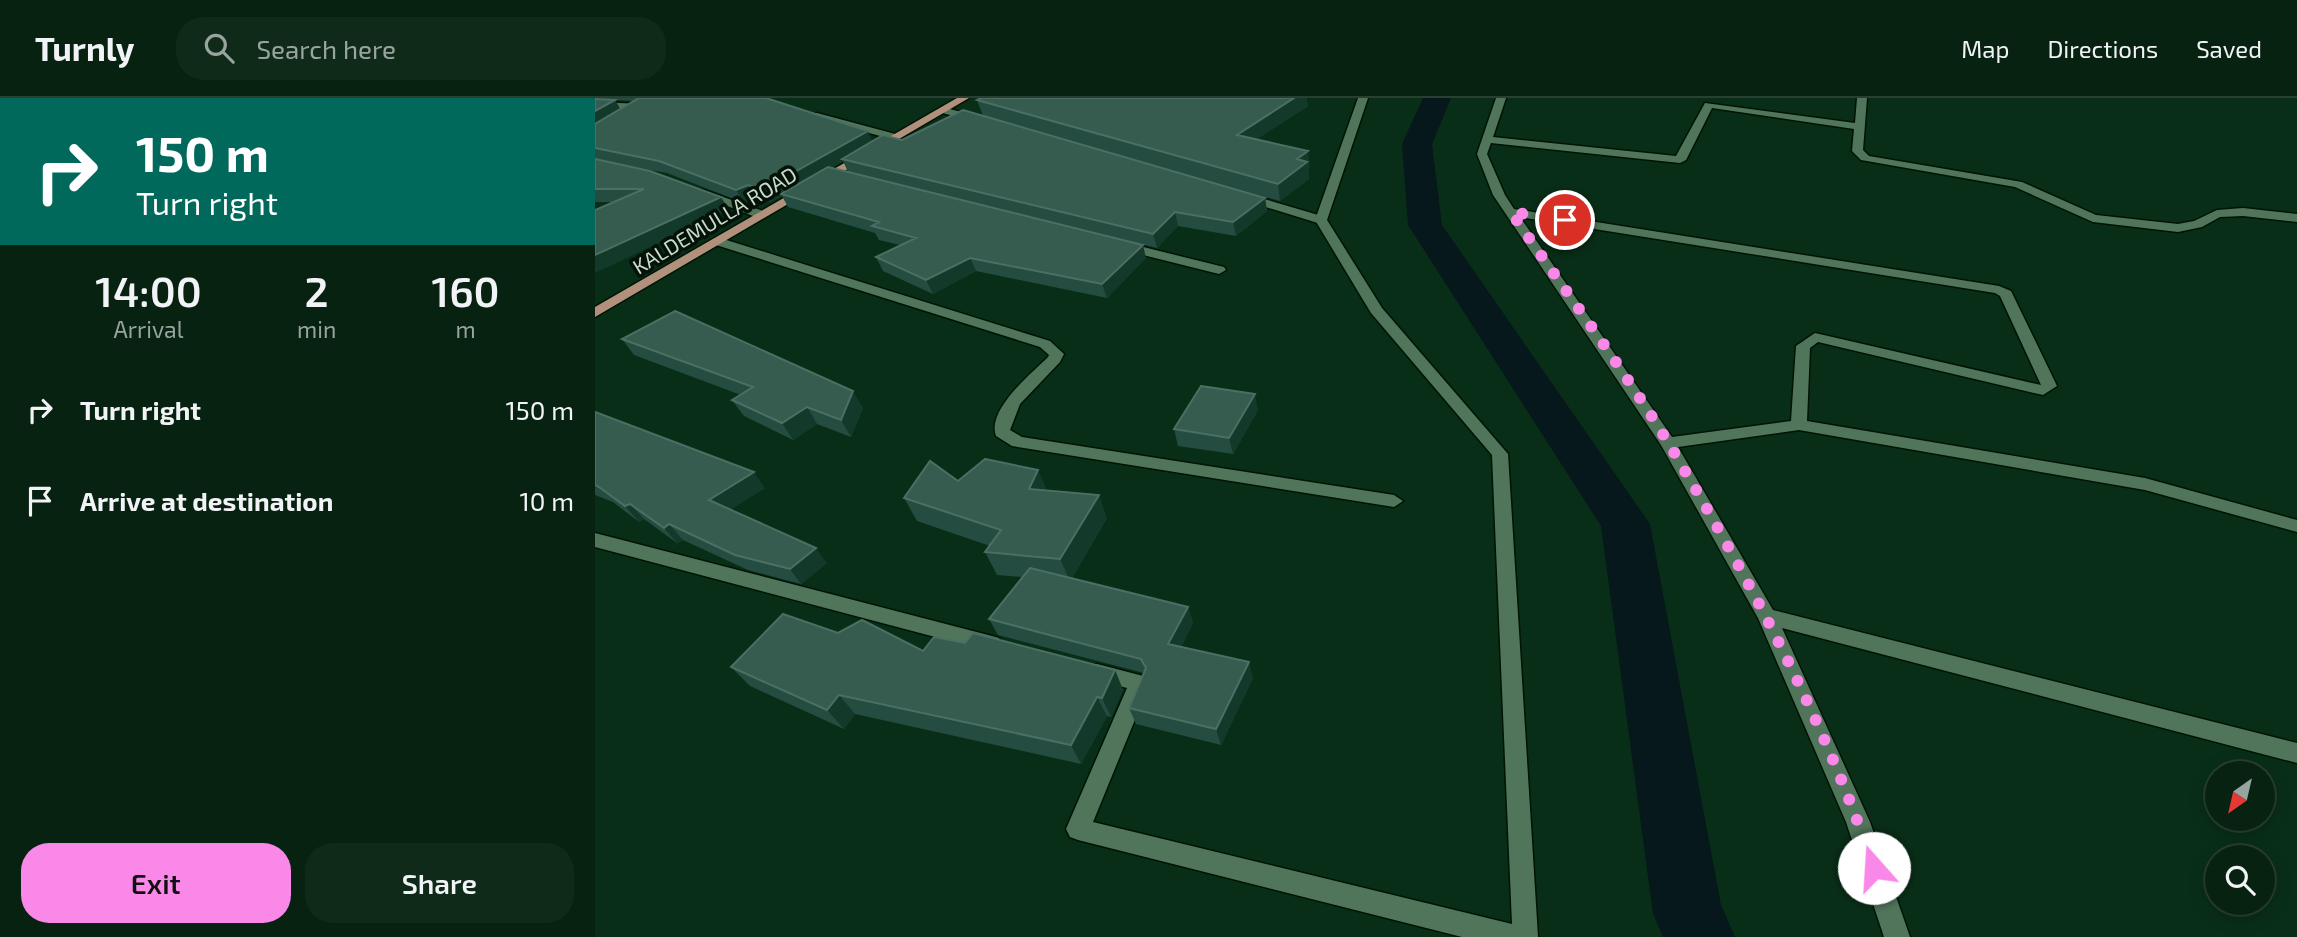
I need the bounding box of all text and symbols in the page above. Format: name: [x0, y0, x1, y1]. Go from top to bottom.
search box: [176, 17, 666, 80]
text: Turnly: [35, 28, 134, 68]
icon: search: [200, 29, 238, 67]
text: Search here: [256, 33, 396, 64]
text: Map: [1961, 34, 2009, 63]
text: Directions: [2047, 34, 2158, 63]
text: Saved: [2196, 34, 2262, 63]
text: 150 m: [136, 123, 269, 182]
icon: right: [21, 126, 112, 217]
street label: KALDEMULLA ROAD: [628, 161, 801, 279]
text: Turn right: [136, 183, 278, 221]
pin: [1535, 190, 1595, 250]
icon: arrive: [1546, 201, 1584, 239]
text: 14:00: [95, 265, 202, 315]
text: 2: [305, 265, 329, 315]
text: 160: [432, 265, 500, 315]
text: Arrival: [114, 315, 184, 343]
text: min: [297, 315, 336, 343]
text: m: [456, 315, 476, 343]
icon: right: [21, 391, 59, 429]
text: Turn right: [80, 394, 201, 425]
text: 150 m: [505, 394, 574, 425]
icon: arrive: [21, 482, 59, 520]
text: Arrive at destination: [80, 485, 333, 516]
text: 10 m: [519, 485, 574, 516]
north arrow: [2205, 761, 2275, 831]
map controls: [2205, 761, 2275, 915]
position arrow: [1837, 831, 1911, 905]
button: Exit: [21, 843, 291, 923]
button: Share: [305, 843, 574, 923]
button: search: [2205, 845, 2275, 915]

